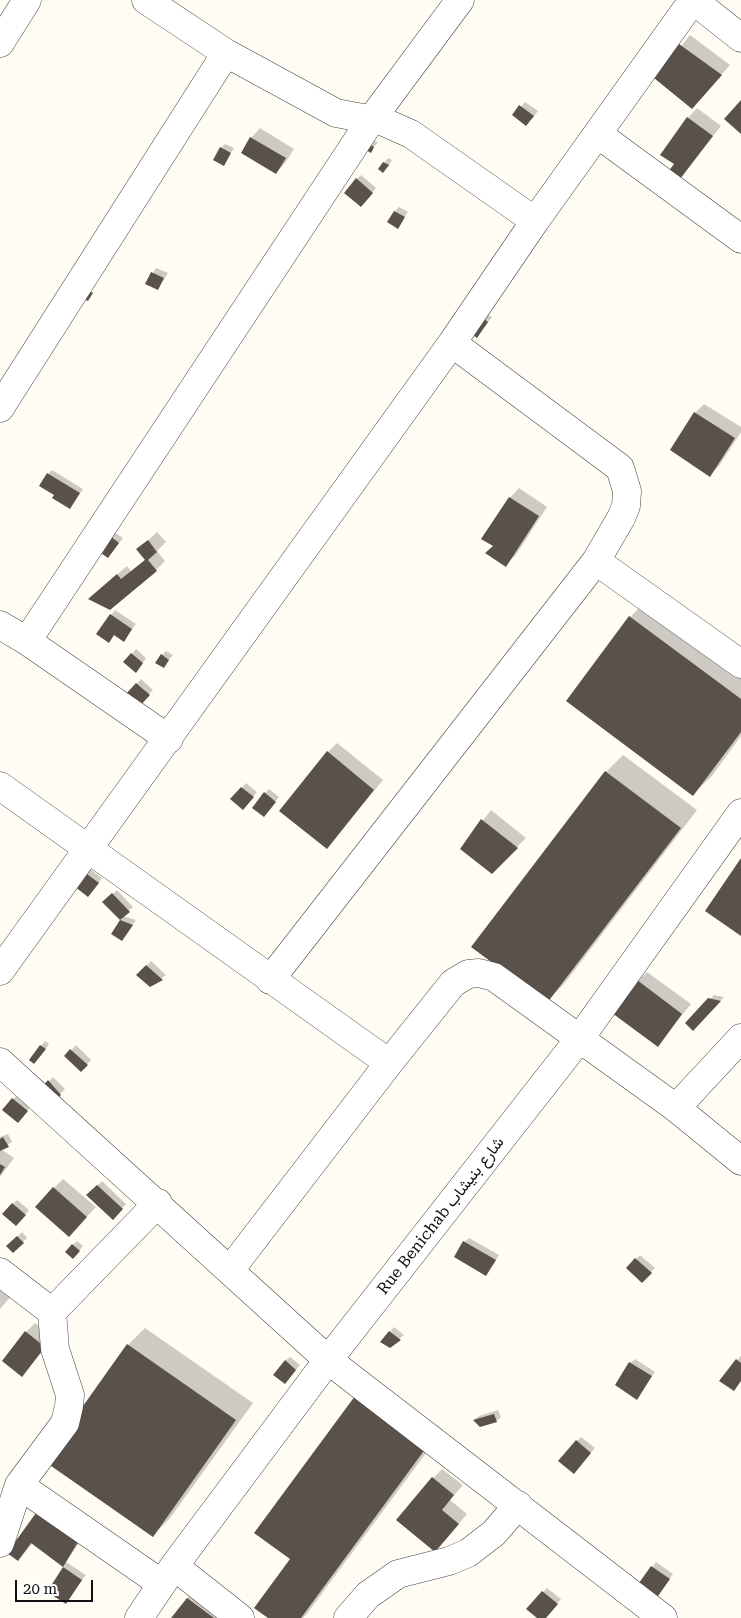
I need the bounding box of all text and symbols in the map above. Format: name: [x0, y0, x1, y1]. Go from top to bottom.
street label: Rue Benichab شارع بنيشاب: [373, 1133, 509, 1299]
scale bar: [18, 1570, 95, 1602]
text: 20 m: [23, 1580, 57, 1598]

